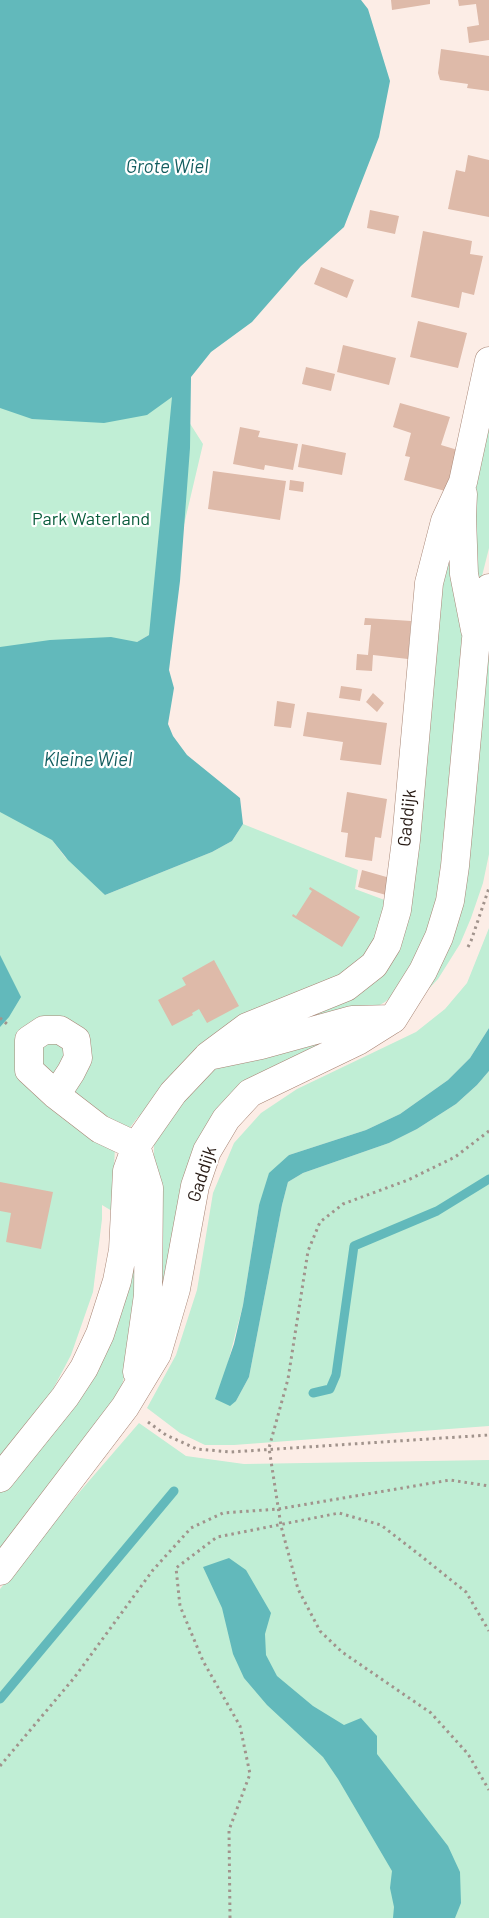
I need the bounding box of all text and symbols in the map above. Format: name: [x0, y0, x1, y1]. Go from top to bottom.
water label: Grote Wiel: [126, 156, 208, 178]
park label: Park Waterland: [32, 508, 150, 530]
water label: Kleine Wiel: [44, 749, 132, 771]
street label: Gaddijk: [393, 788, 421, 848]
street label: Gaddijk: [183, 1143, 221, 1205]

